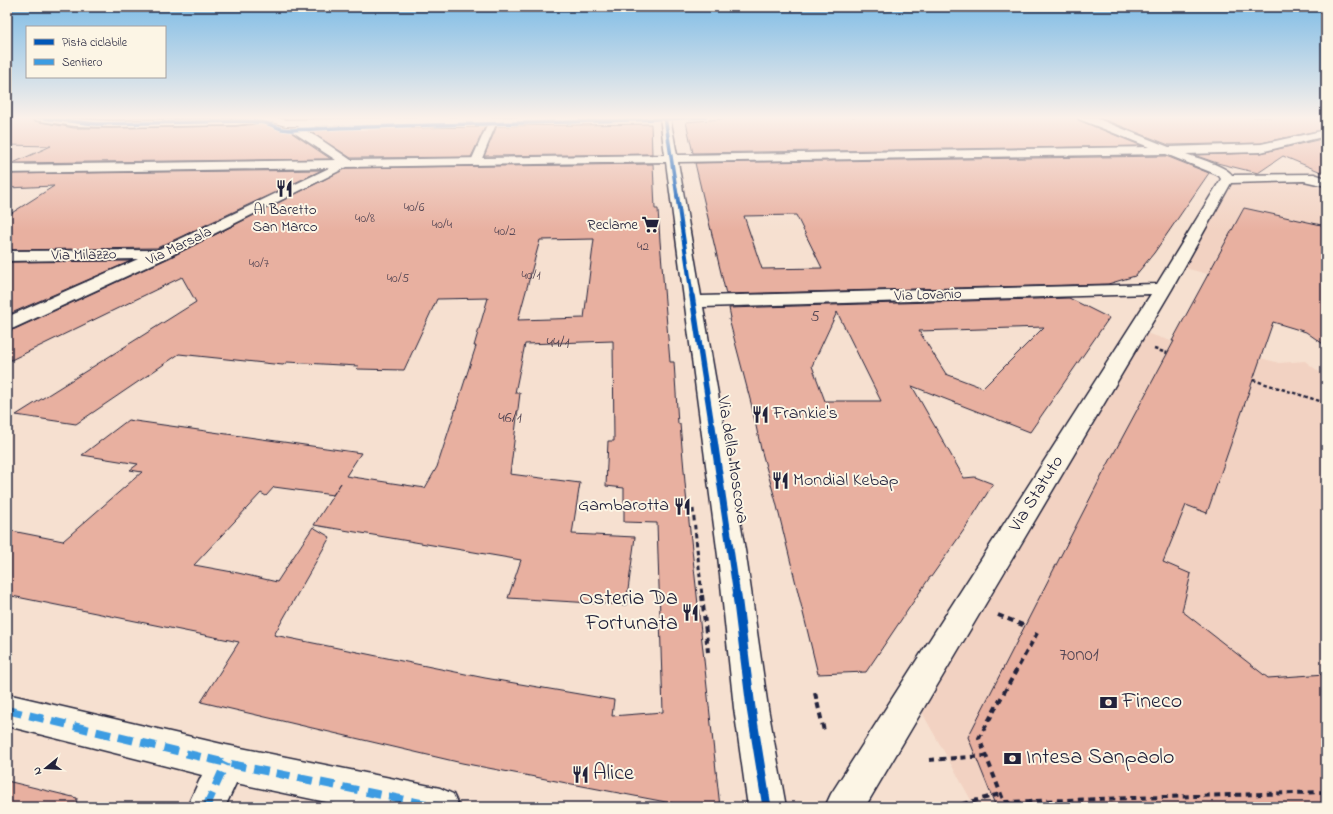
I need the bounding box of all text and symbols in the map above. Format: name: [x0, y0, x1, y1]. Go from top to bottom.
legend: [26, 26, 166, 78]
text: Pista ciclabile: [62, 34, 128, 52]
text: Sentiero: [62, 54, 103, 72]
restaurant icon: Al Baretto San Marco: [275, 179, 295, 199]
house number: 40/6: [404, 198, 425, 217]
place label: Al Baretto San Marco: [252, 199, 318, 238]
house number: 40/8: [355, 209, 375, 228]
place label: Reclame: [587, 214, 638, 236]
house number: 40/4: [432, 215, 453, 234]
supermarket icon: Reclame: [641, 215, 661, 235]
street label: Via Marsala: [142, 221, 216, 272]
house number: 40/2: [494, 222, 516, 241]
house number: 42: [637, 237, 649, 256]
street label: Via Milazzo: [50, 243, 117, 267]
house number: 40/7: [249, 254, 270, 273]
house number: 40/1: [521, 266, 541, 285]
house number: 40/5: [387, 269, 410, 288]
street label: Via Lovanio: [893, 283, 962, 307]
house number: 5: [810, 305, 820, 329]
house number: 44/1: [546, 331, 570, 355]
street label: Via della Moscova: [709, 393, 755, 526]
place label: Frankie's: [772, 401, 838, 427]
restaurant icon: Frankie's: [750, 404, 770, 424]
house number: 46/1: [498, 406, 522, 430]
street label: Via Statuto: [1003, 451, 1071, 538]
place label: Mondial Kebap: [793, 468, 899, 494]
restaurant icon: Mondial Kebap: [770, 471, 790, 491]
place label: Gambarotta: [578, 493, 669, 519]
restaurant icon: Gambarotta: [672, 496, 692, 516]
place label: Osteria Da Fortunata: [579, 583, 678, 640]
restaurant icon: Osteria Da Fortunata: [681, 602, 701, 622]
house number: 70n01: [1059, 642, 1099, 669]
place label: Fineco: [1121, 686, 1182, 718]
bank icon: Fineco: [1099, 692, 1119, 712]
place label: Intesa Sanpaolo: [1026, 742, 1174, 774]
north arrow: [26, 748, 66, 788]
bank icon: Intesa Sanpaolo: [1003, 748, 1023, 768]
place label: Alice: [593, 758, 634, 790]
restaurant icon: Alice: [570, 764, 590, 784]
text: N: [29, 765, 46, 777]

